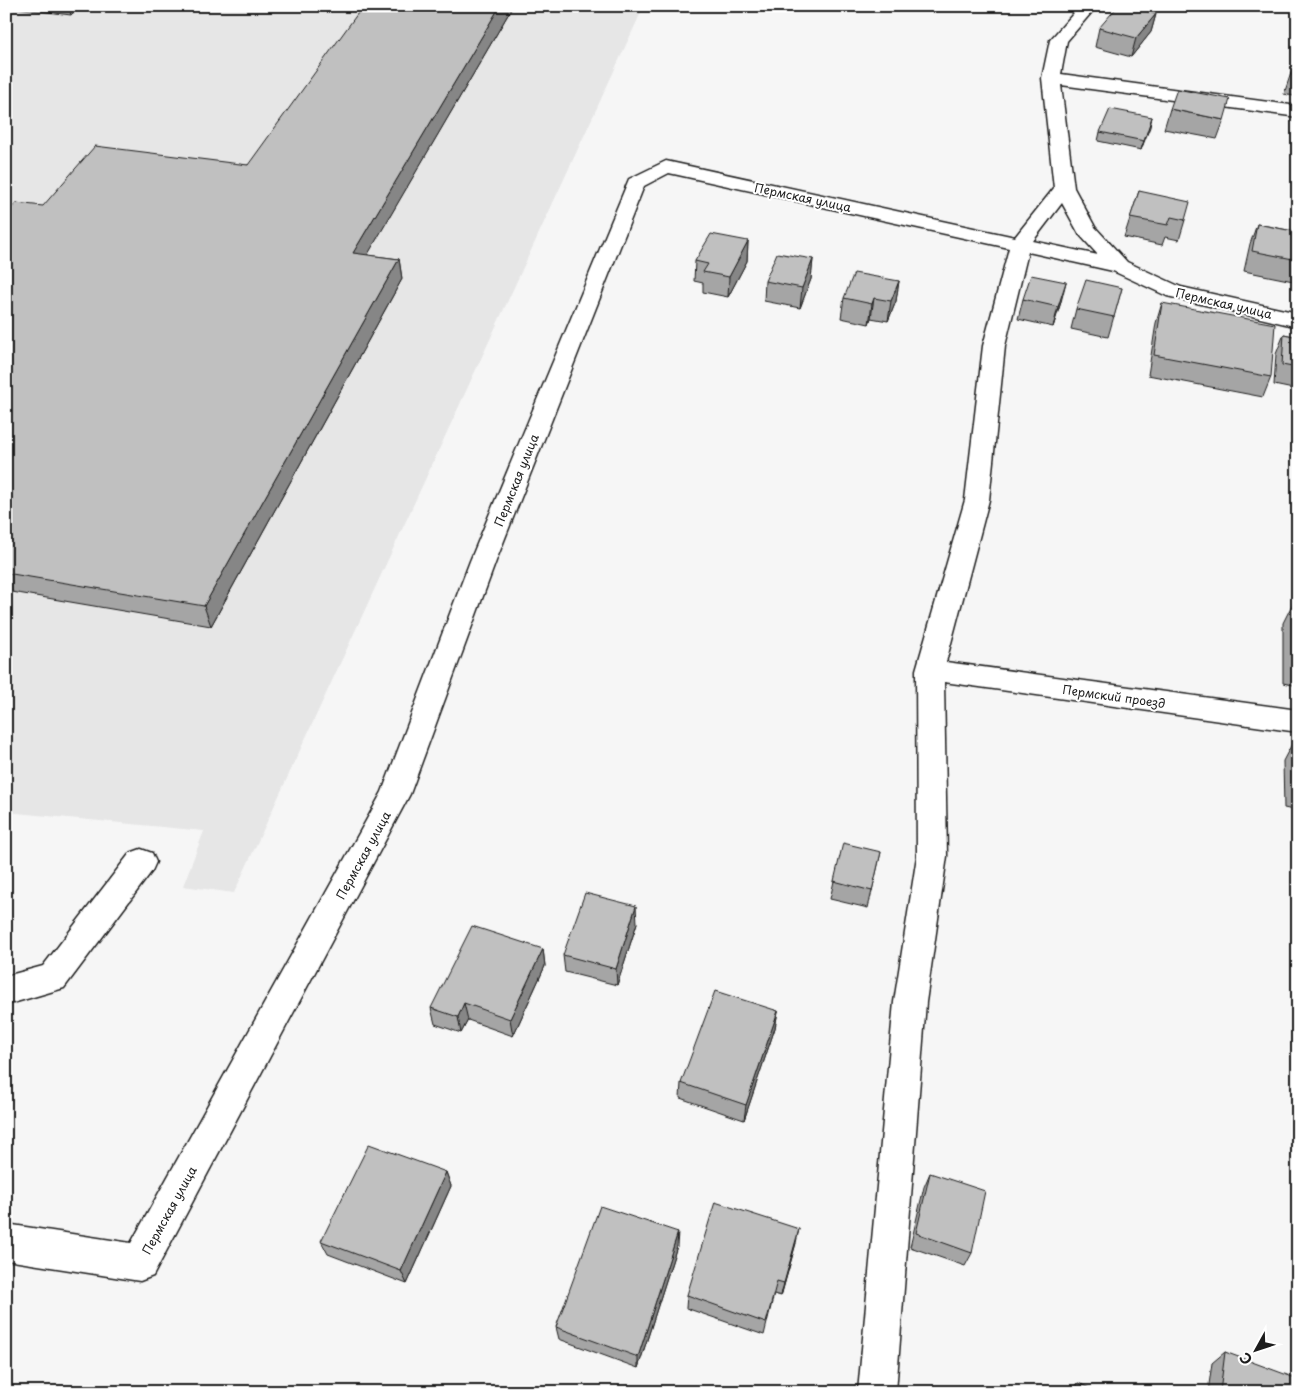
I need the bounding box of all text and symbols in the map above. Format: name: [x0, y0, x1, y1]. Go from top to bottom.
street label: Пермская улица: [753, 178, 853, 216]
street label: Пермская улица: [1174, 283, 1274, 323]
street label: Пермская улица: [489, 431, 543, 529]
street label: Пермский проезд: [1061, 680, 1167, 712]
street label: Пермская улица: [331, 807, 395, 902]
street label: Пермская улица: [137, 1162, 201, 1257]
north arrow: [1232, 1326, 1282, 1376]
text: С: [1234, 1348, 1257, 1369]

